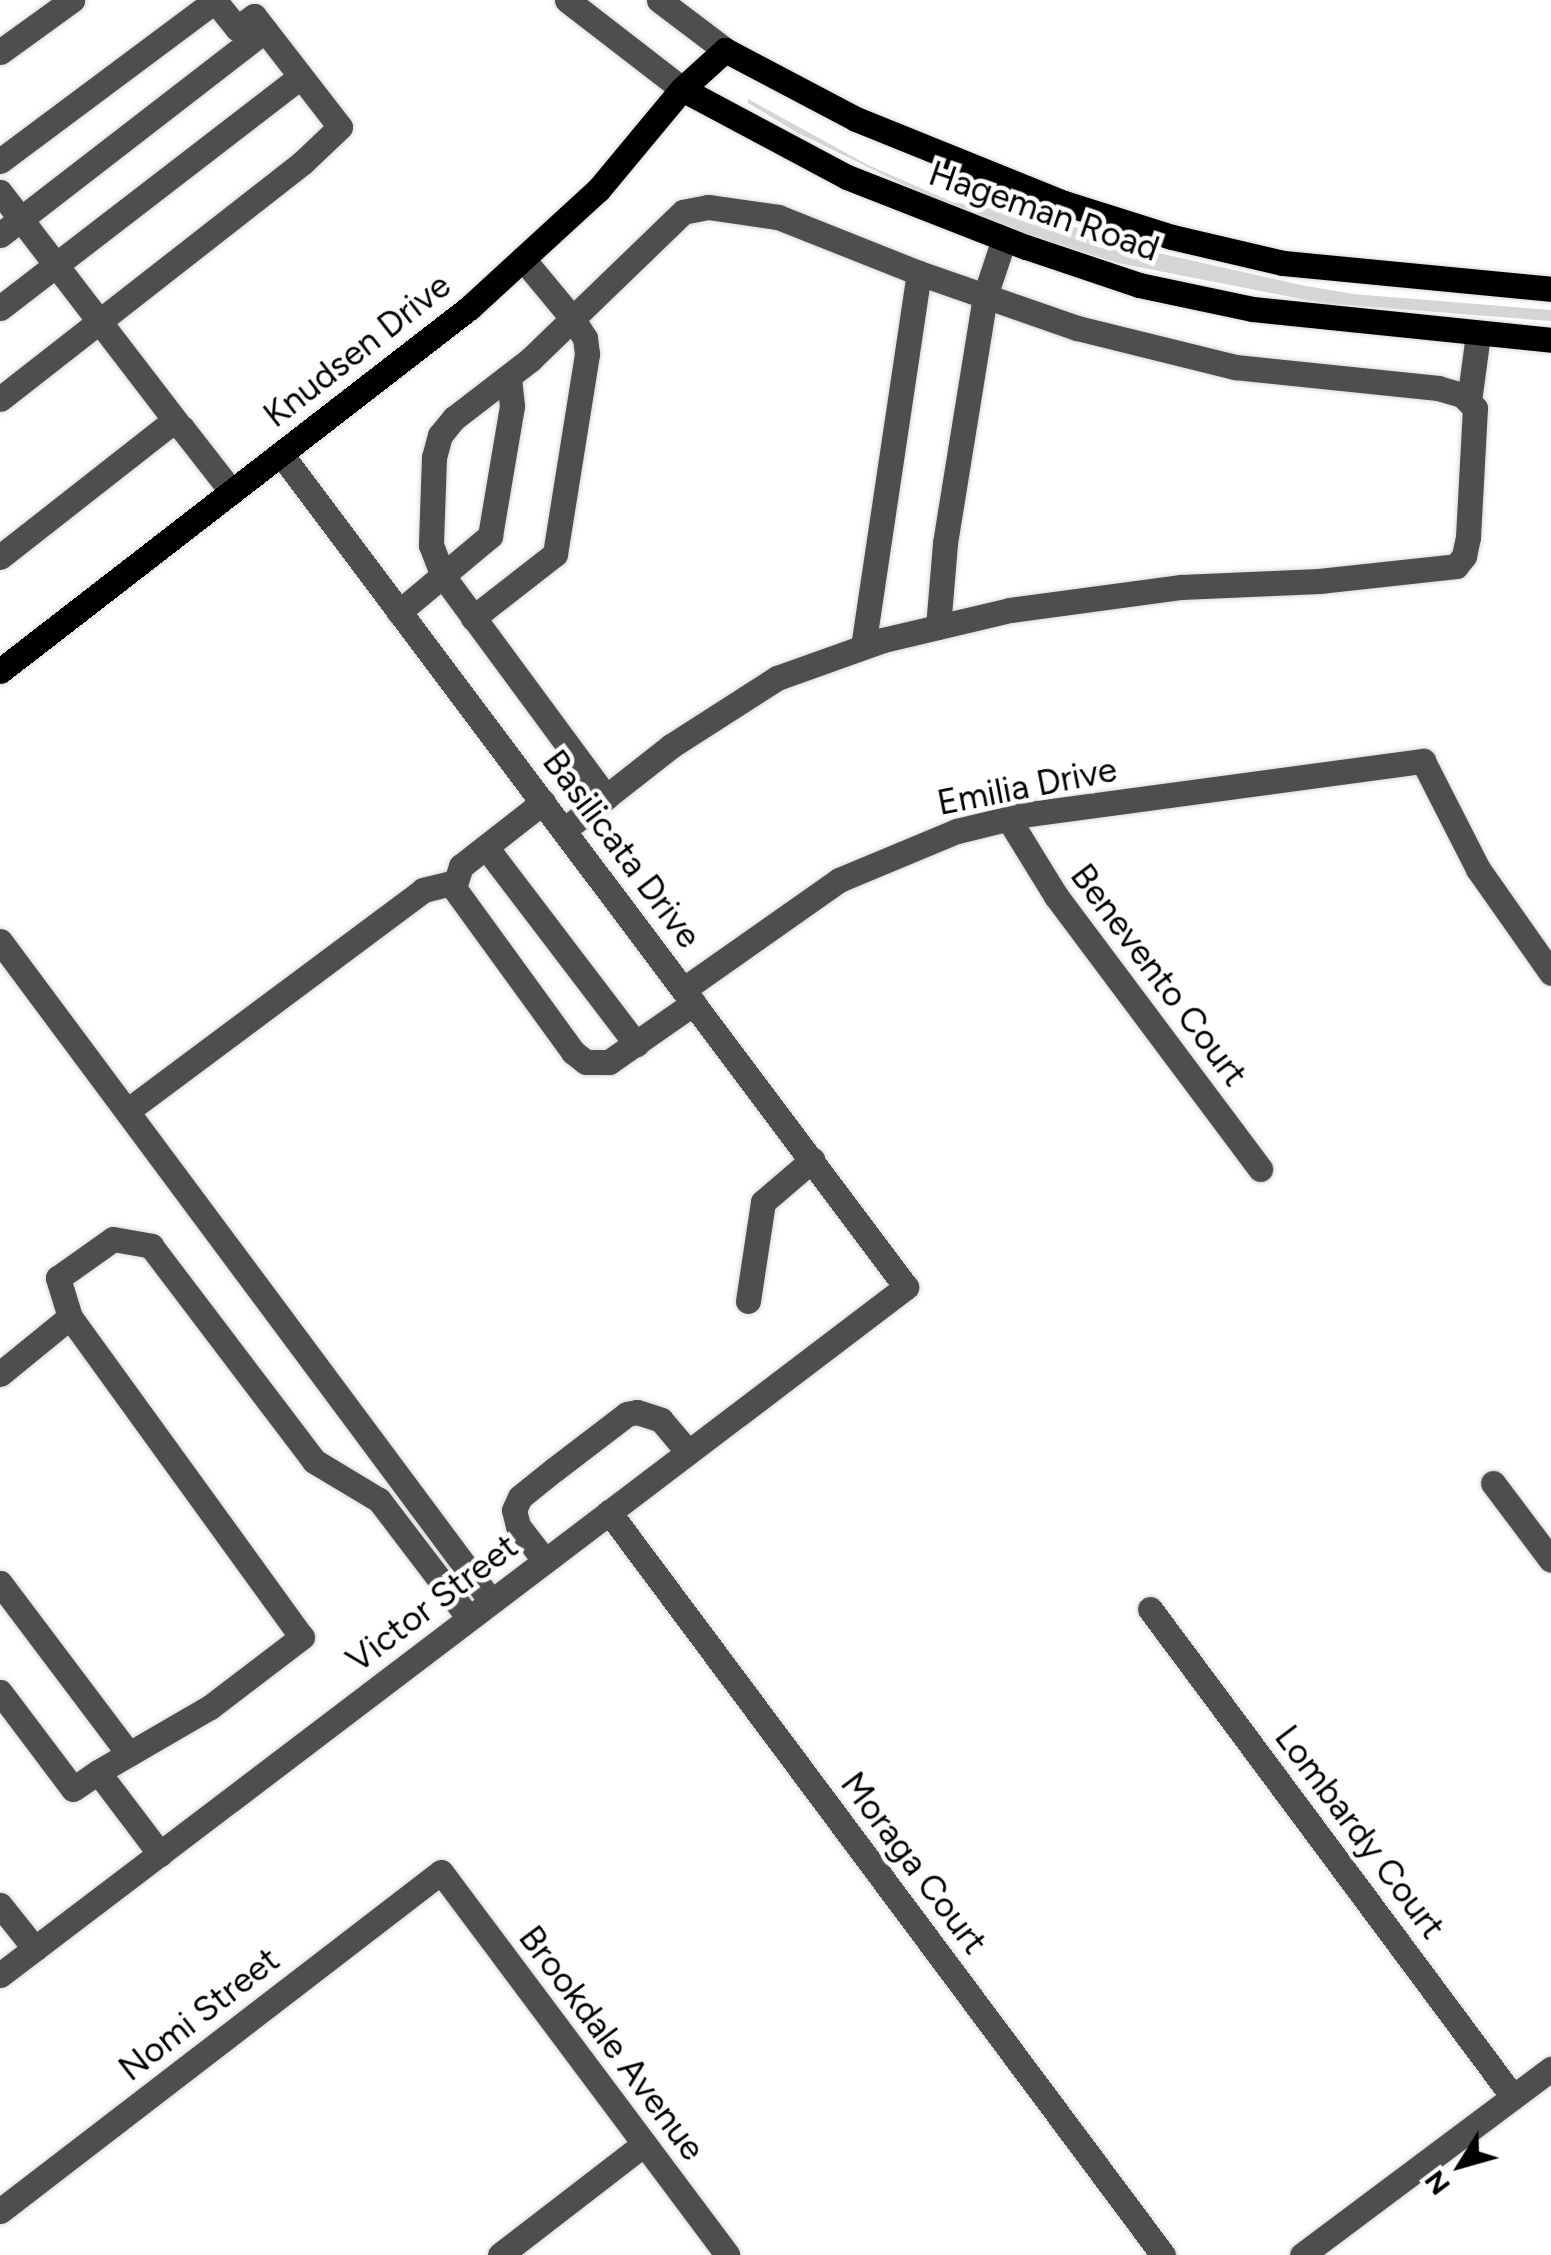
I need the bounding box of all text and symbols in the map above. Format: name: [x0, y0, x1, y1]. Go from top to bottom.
street label: Hageman Road: [924, 152, 1164, 270]
street label: Knudsen Drive: [255, 264, 459, 436]
street label: Basilicata Drive: [534, 742, 710, 956]
street label: Emilia Drive: [934, 748, 1120, 824]
street label: Benevento Court: [1062, 856, 1256, 1094]
street label: Victor Street: [338, 1525, 526, 1681]
street label: Lombardy Court: [1266, 1717, 1454, 1947]
street label: Moraga Court: [832, 1764, 996, 1962]
street label: Brookdale Avenue: [510, 1918, 714, 2168]
street label: Nomi Street: [110, 1938, 288, 2090]
north arrow: [1411, 2115, 1511, 2215]
text: N: [1417, 2164, 1457, 2202]

